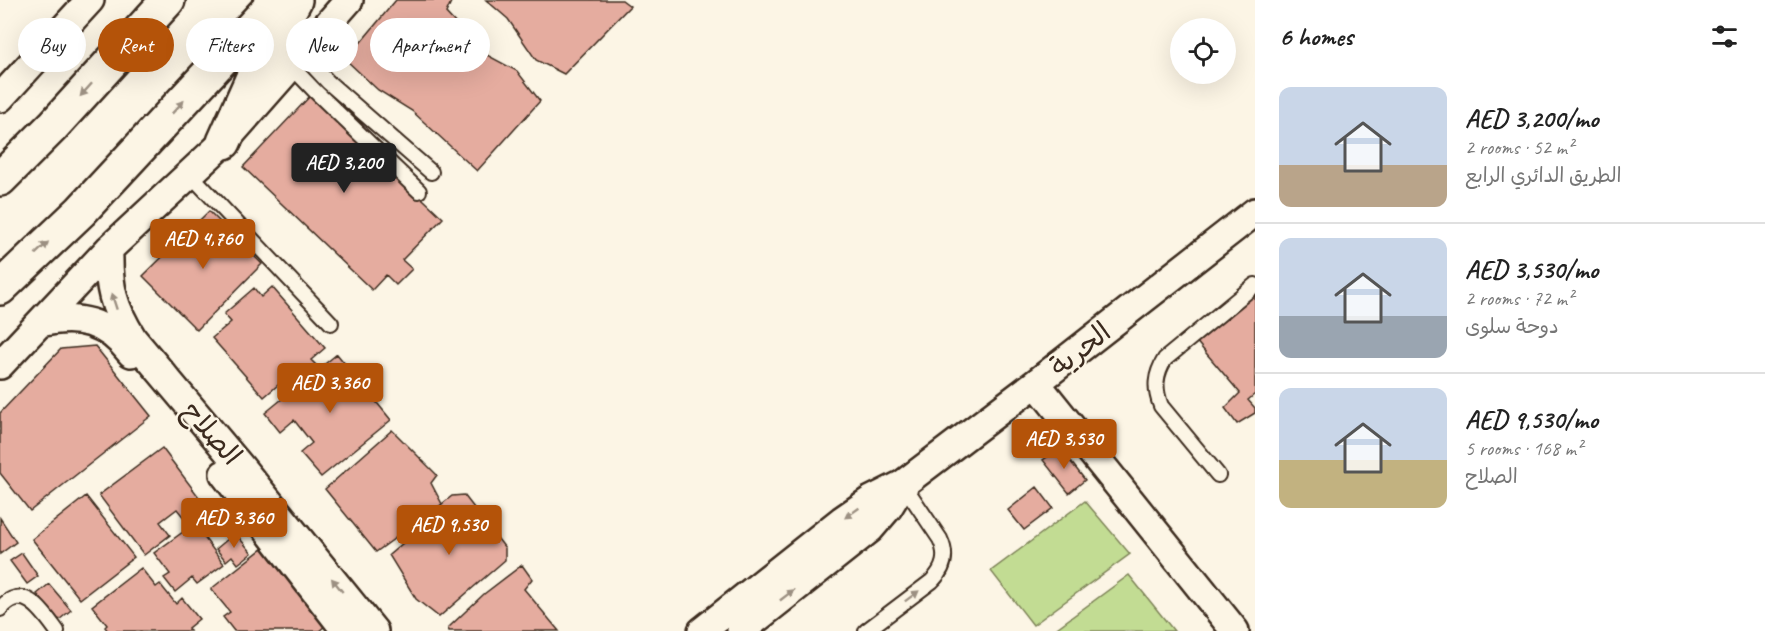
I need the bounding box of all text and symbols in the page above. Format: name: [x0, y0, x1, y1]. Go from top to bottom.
chip: Buy: [18, 18, 86, 72]
chip: Rent: [98, 18, 174, 72]
chip: Filters: [186, 18, 274, 72]
chip: New: [286, 18, 358, 72]
chip: Apartment: [370, 18, 490, 72]
map controls: [1170, 18, 1236, 84]
button: locate: [1170, 18, 1236, 84]
text: 6 homes: [1279, 20, 1353, 53]
icon: filters: [1708, 20, 1741, 53]
one-way arrow: [79, 82, 93, 97]
one-way arrow: [170, 101, 184, 115]
text: AED 3,200/mo: [1465, 102, 1599, 135]
icon: home: [1327, 111, 1399, 183]
text: 2 rooms · 52 m²: [1465, 135, 1573, 160]
pin: AED 3,200: [275, 143, 413, 194]
text: AED 3,200: [305, 150, 383, 175]
text: الطريق الدائري الرابع: [1465, 163, 1622, 188]
pin: AED 4,760: [134, 219, 272, 270]
text: AED 4,760: [164, 226, 242, 251]
one-way arrow: [35, 241, 49, 255]
text: AED 3,530/mo: [1465, 253, 1598, 286]
icon: home: [1327, 262, 1399, 334]
text: 2 rooms · 72 m²: [1465, 286, 1573, 311]
one-way arrow: [109, 292, 118, 310]
street label: الحرية: [1042, 314, 1118, 384]
text: دوحة سلوى: [1465, 314, 1559, 339]
pin: AED 3,360: [261, 363, 399, 414]
text: AED 3,360: [291, 370, 369, 395]
street label: الصلاح: [174, 394, 249, 473]
text: AED 9,530/mo: [1465, 403, 1598, 436]
icon: home: [1327, 412, 1399, 484]
pin: AED 3,530: [995, 419, 1133, 470]
text: AED 3,530: [1026, 426, 1102, 451]
text: 5 rooms · 168 m²: [1465, 436, 1582, 461]
text: الصلاح: [1465, 464, 1518, 489]
pin: AED 3,360: [165, 498, 303, 549]
text: AED 3,360: [195, 505, 273, 530]
pin: AED 9,530: [380, 505, 518, 556]
one-way arrow: [844, 507, 860, 518]
text: AED 9,530: [411, 512, 487, 537]
one-way arrow: [331, 577, 344, 593]
one-way arrow: [779, 588, 795, 601]
one-way arrow: [905, 590, 920, 602]

